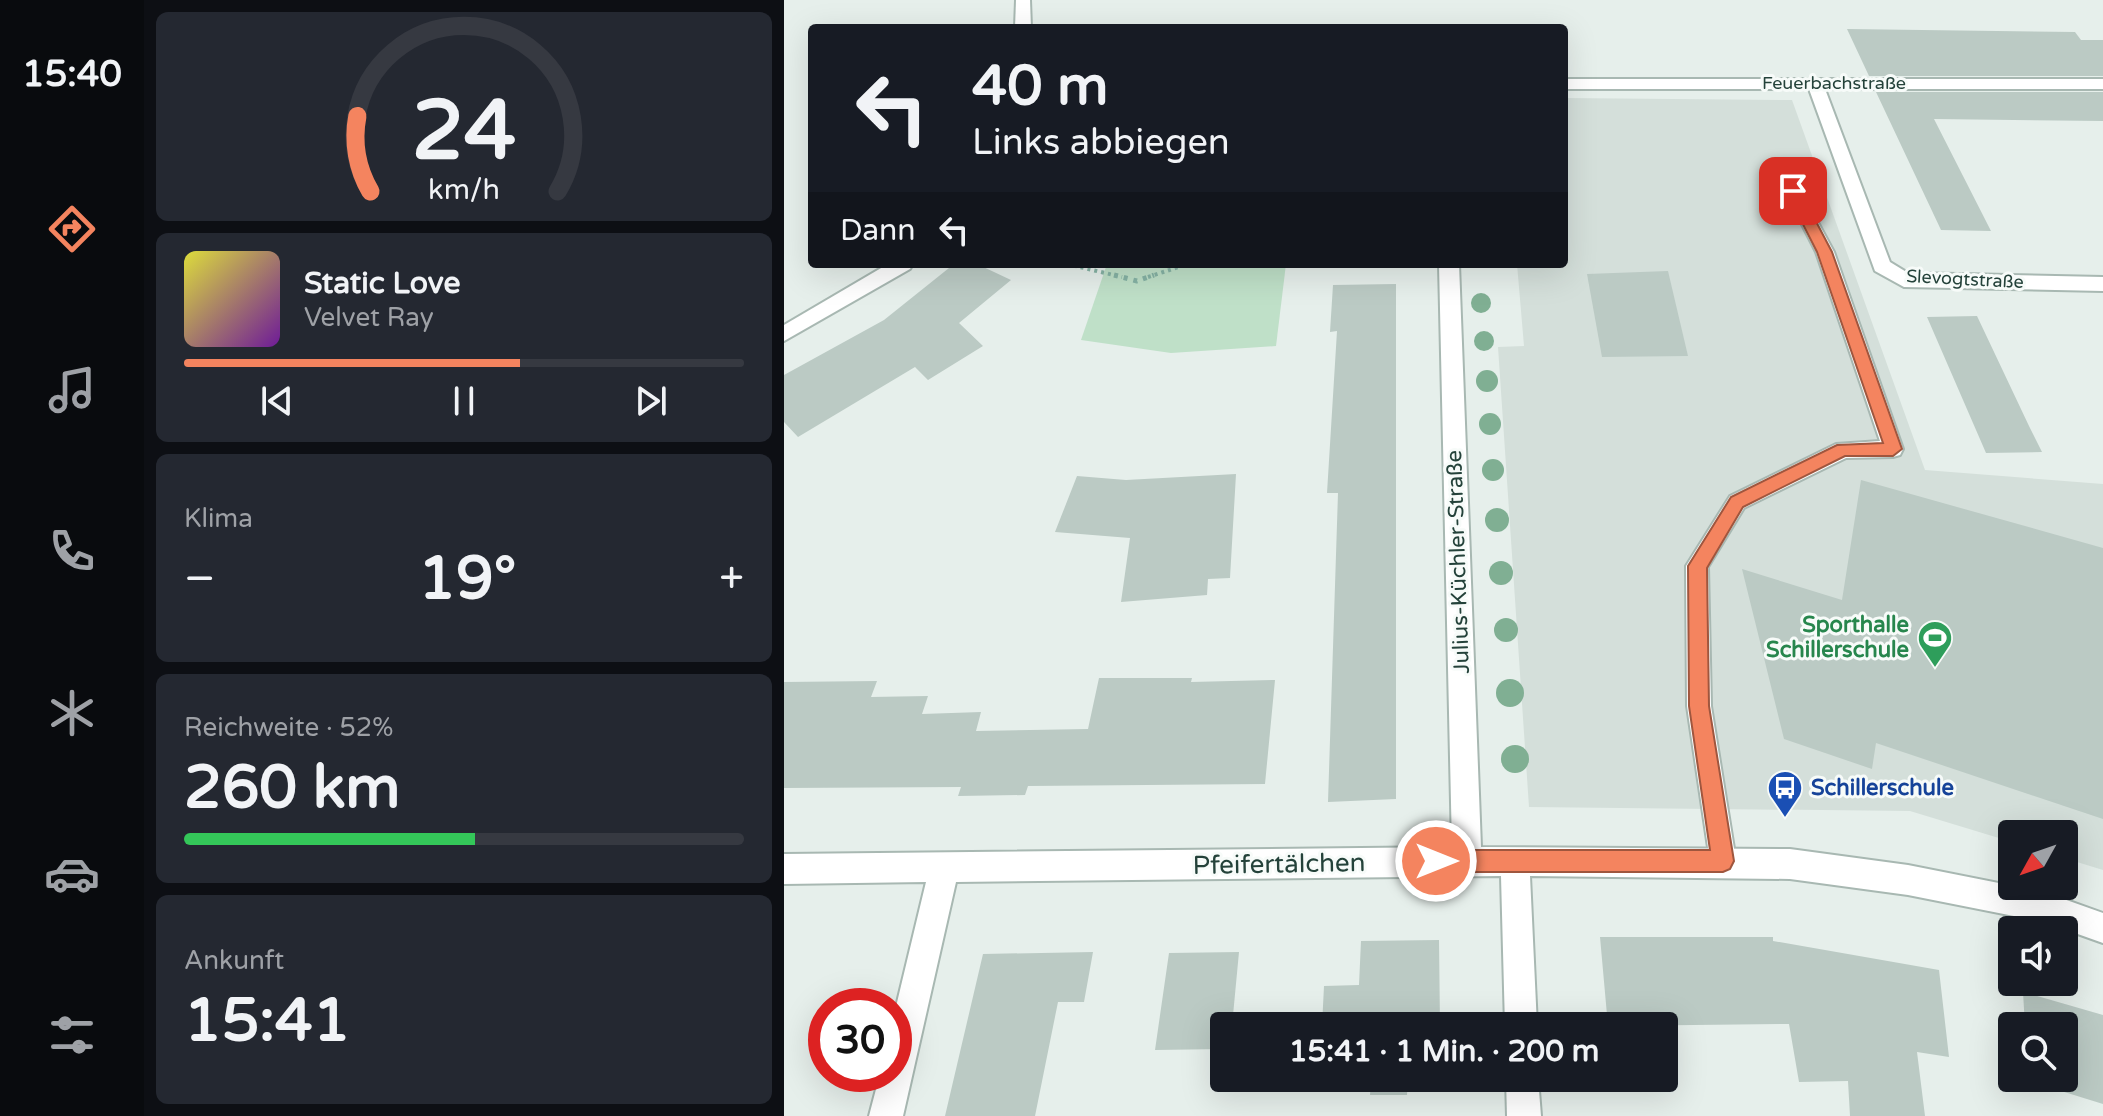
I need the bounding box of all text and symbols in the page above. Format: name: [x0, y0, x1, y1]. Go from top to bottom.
text: 15:40: [22, 53, 122, 96]
text: 40 m: [972, 53, 1108, 120]
icon: left: [840, 56, 944, 160]
street label: Feuerbachstraße: [1762, 72, 1906, 94]
text: 24: [412, 82, 516, 182]
text: Links abbiegen: [972, 121, 1230, 164]
pin: [1759, 157, 1827, 225]
icon: arrive: [1771, 169, 1815, 213]
text: km/h: [428, 174, 500, 208]
icon: directions: [44, 201, 100, 257]
icon: left: [932, 208, 976, 252]
text: Dann: [840, 212, 916, 249]
text: Static Love: [304, 265, 460, 302]
street label: Slevogtstraße: [1906, 265, 2024, 293]
text: Velvet Ray: [304, 302, 434, 333]
icon: music: [44, 362, 100, 418]
icon: previous: [255, 379, 299, 423]
icon: pause: [442, 379, 486, 423]
icon: next: [629, 379, 673, 423]
street label: Julius-Küchler-Straße: [1441, 450, 1475, 674]
text: Klima: [184, 503, 253, 534]
icon: phone: [44, 523, 100, 579]
text: 19°: [418, 543, 516, 615]
text: −: [184, 553, 215, 606]
text: +: [719, 553, 744, 606]
place label: Sporthalle Schillerschule: [1766, 612, 1909, 663]
sports icon: Sporthalle Schillerschule: [1916, 619, 1954, 669]
icon: climate: [44, 685, 100, 741]
text: Reichweite · 52%: [184, 712, 393, 743]
text: 260 km: [184, 752, 400, 824]
bus stop icon: Schillerschule: [1766, 769, 1804, 819]
place label: Schillerschule: [1811, 775, 1954, 801]
position arrow: [1394, 819, 1478, 903]
north arrow: [1998, 820, 2078, 900]
map controls: [1998, 820, 2078, 1092]
icon: car: [44, 846, 100, 902]
street label: Pfeifertälchen: [1192, 847, 1366, 881]
button: sound: [1998, 916, 2078, 996]
text: Ankunft: [184, 945, 284, 976]
text: 15:41: [184, 985, 350, 1057]
speed limit sign: 30: [808, 988, 912, 1092]
icon: filters: [44, 1007, 100, 1063]
button: search: [1998, 1012, 2078, 1092]
text: 15:41 · 1 Min. · 200 m: [1289, 1033, 1599, 1070]

